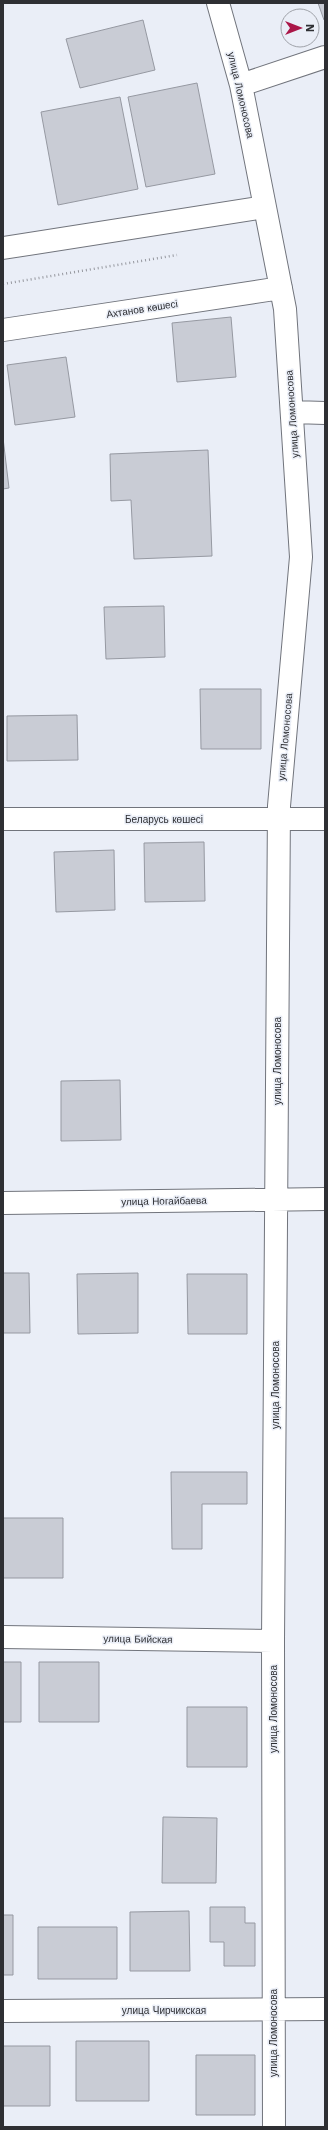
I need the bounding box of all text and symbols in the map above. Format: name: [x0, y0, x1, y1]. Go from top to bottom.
north arrow: [280, 8, 320, 48]
text: N: [303, 24, 316, 32]
street label: улица Ломоносова: [226, 51, 256, 140]
street label: Ахтанов көшесі: [106, 298, 178, 320]
street label: улица Ломоносова: [283, 369, 301, 458]
street label: улица Ломоносова: [276, 692, 294, 781]
street label: Беларусь көшесі: [125, 814, 203, 825]
street label: улица Ломоносова: [272, 1017, 283, 1105]
street label: улица Ногайбаева: [121, 1195, 207, 1207]
street label: улица Ломоносова: [270, 1341, 281, 1429]
street label: улица Бийская: [103, 1633, 173, 1645]
street label: улица Ломоносова: [268, 1665, 279, 1753]
street label: улица Ломоносова: [268, 1989, 279, 2077]
street label: улица Чирчикская: [122, 2005, 206, 2016]

